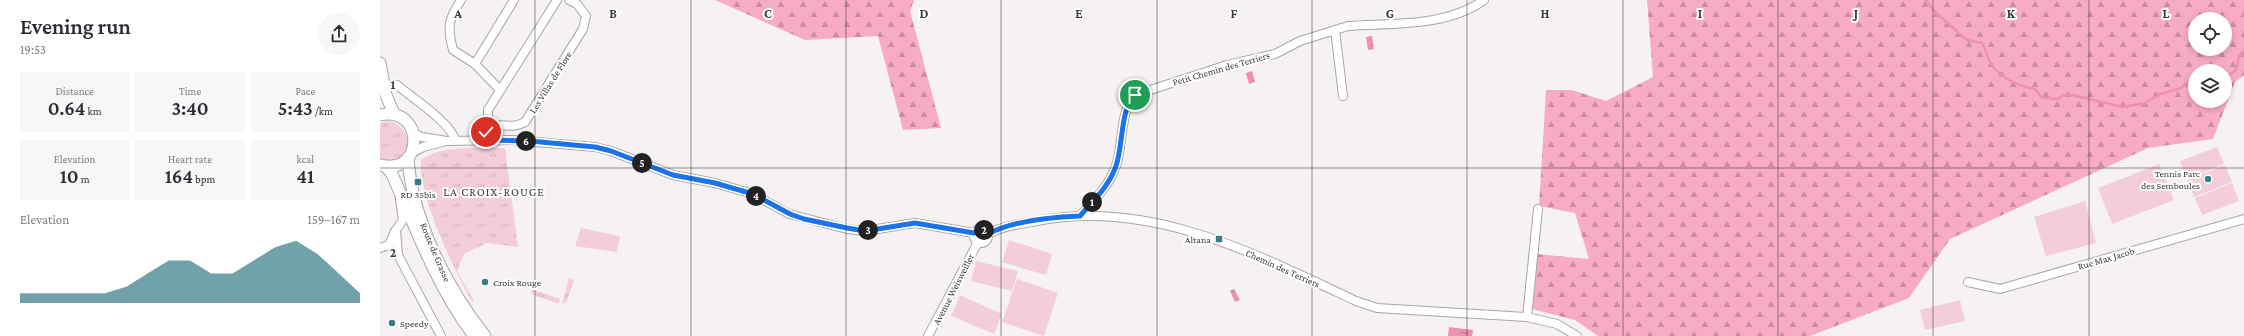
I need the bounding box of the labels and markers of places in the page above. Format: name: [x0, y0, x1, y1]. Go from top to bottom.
pin: [1118, 78, 1152, 112]
pin: [469, 115, 503, 149]
pin: 6: [516, 131, 536, 151]
pin: 5: [632, 153, 652, 173]
place label: Tennis Parc des Semboules: [2141, 168, 2201, 191]
marker: Tennis Parc des Semboules: [2203, 174, 2213, 184]
marker: RD 35bis: [413, 177, 423, 187]
pin: 4: [746, 186, 766, 206]
place label: RD 35bis: [400, 189, 436, 200]
pin: 1: [1082, 192, 1102, 212]
pin: 3: [858, 220, 878, 240]
pin: 2: [974, 220, 994, 240]
place label: Altana: [1185, 234, 1211, 245]
marker: Altana: [1214, 234, 1224, 244]
marker: Croix Rouge: [480, 277, 490, 287]
place label: Croix Rouge: [493, 277, 542, 288]
marker: Speedy: [387, 318, 397, 328]
place label: Speedy: [400, 318, 429, 329]

